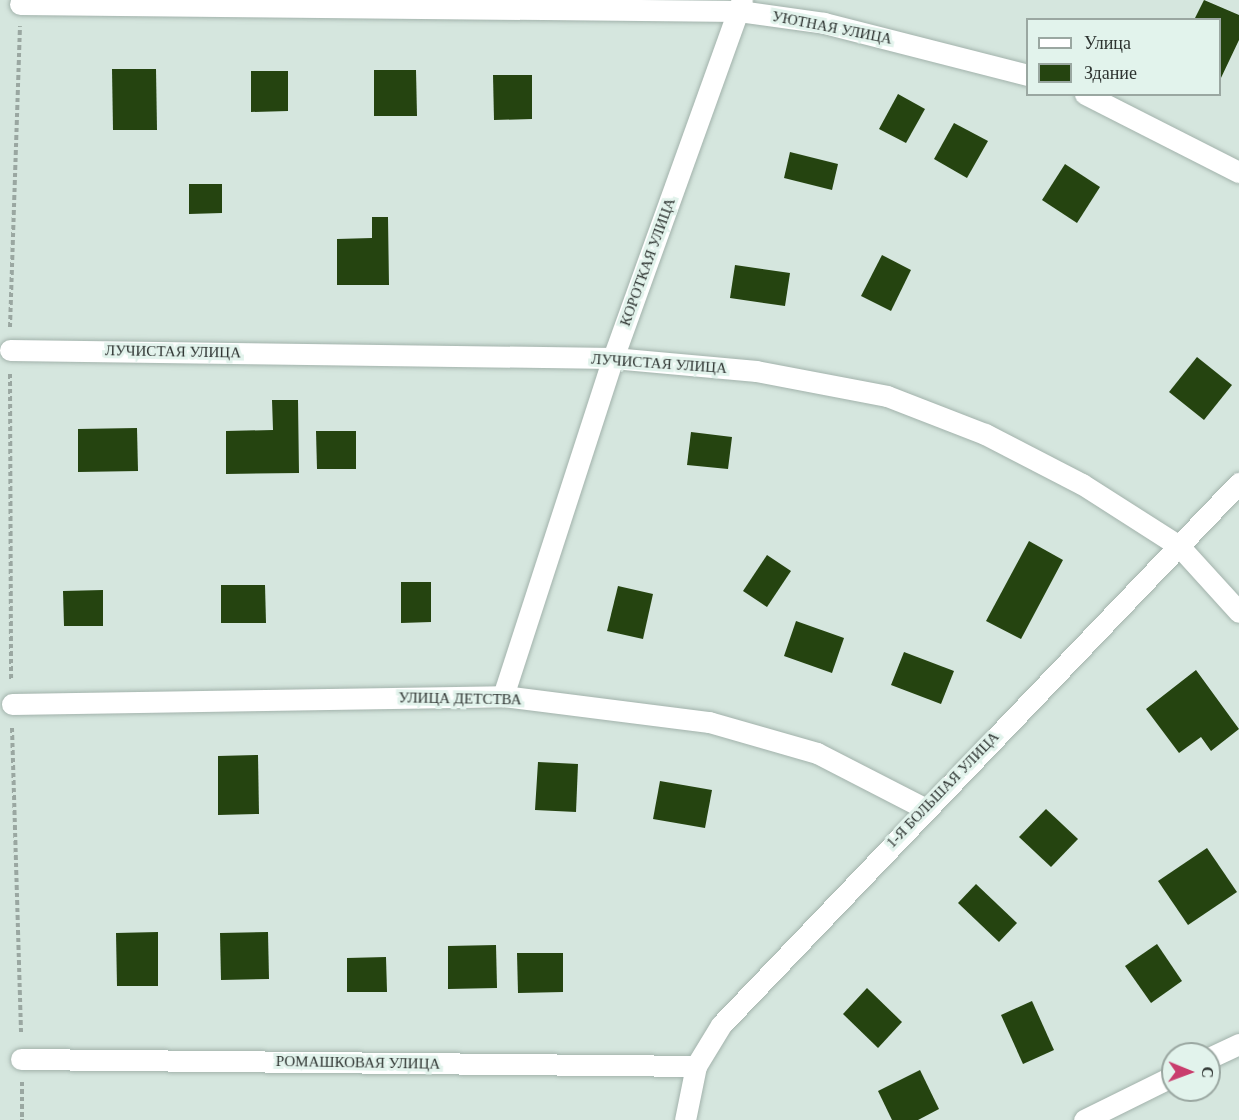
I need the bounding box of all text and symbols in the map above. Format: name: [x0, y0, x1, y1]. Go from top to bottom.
street label: УЮТНАЯ УЛИЦА: [770, 8, 894, 48]
legend: [1026, 18, 1221, 96]
text: Улица: [1084, 33, 1131, 53]
text: Здание: [1084, 63, 1137, 83]
street label: КОРОТКАЯ УЛИЦА: [616, 195, 680, 329]
street label: ЛУЧИСТАЯ УЛИЦА: [105, 342, 241, 362]
street label: ЛУЧИСТАЯ УЛИЦА: [591, 350, 727, 378]
street label: УЛИЦА ДЕТСТВА: [398, 689, 522, 709]
street label: 1-Я БОЛЬШАЯ УЛИЦА: [883, 728, 1003, 852]
north arrow: [1161, 1042, 1221, 1102]
street label: РОМАШКОВАЯ УЛИЦА: [276, 1053, 440, 1073]
text: С: [1199, 1066, 1216, 1078]

